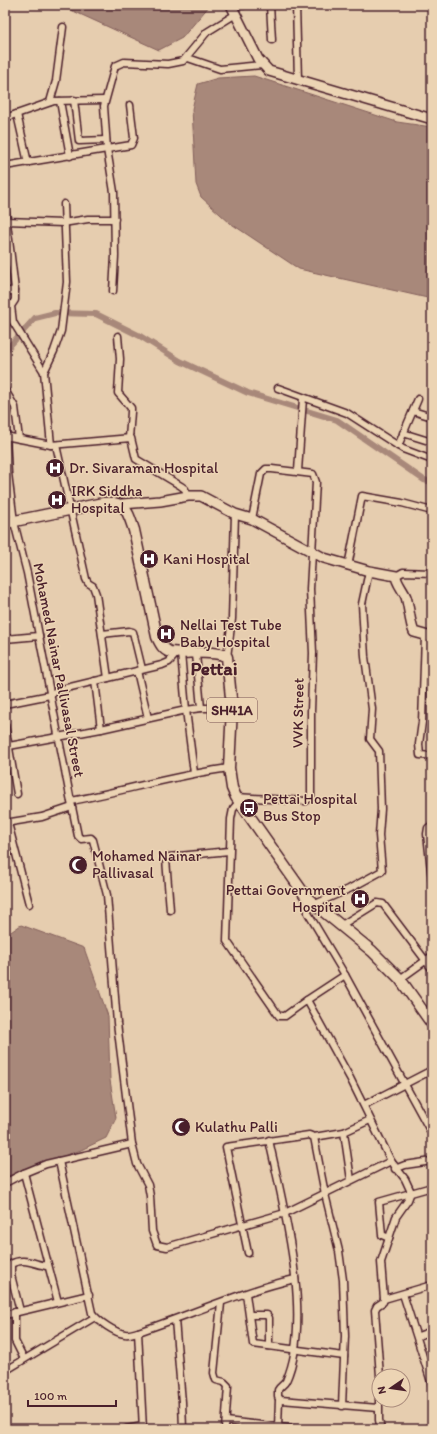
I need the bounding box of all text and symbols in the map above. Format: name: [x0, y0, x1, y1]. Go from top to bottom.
hospital icon: Dr. Sivaraman Hospital: [44, 457, 66, 479]
place label: Dr. Sivaraman Hospital: [69, 459, 219, 477]
place label: IRK Siddha Hospital: [71, 482, 143, 517]
hospital icon: IRK Siddha Hospital: [46, 489, 68, 511]
hospital icon: Kani Hospital: [138, 548, 160, 570]
place label: Kani Hospital: [163, 550, 251, 568]
street label: Mohamed Nainar Pallivasal Street: [29, 561, 89, 779]
place label: Nellai Test Tube Baby Hospital: [180, 616, 282, 651]
hospital icon: Nellai Test Tube Baby Hospital: [155, 623, 177, 645]
district label: Pettai: [190, 657, 238, 680]
street label: VVK Street: [288, 677, 308, 748]
road number: SH41A: [207, 698, 257, 722]
place label: Pettai Hospital Bus Stop: [263, 790, 358, 825]
bus stop icon: Pettai Hospital Bus Stop: [238, 797, 260, 819]
place label: Mohamed Nainar Pallivasal: [92, 847, 202, 882]
mosque icon: Mohamed Nainar Pallivasal: [67, 854, 89, 876]
place label: Pettai Government Hospital: [226, 881, 347, 916]
hospital icon: Pettai Government Hospital: [349, 888, 371, 910]
mosque icon: Kulathu Palli: [170, 1116, 192, 1138]
place label: Kulathu Palli: [195, 1118, 278, 1136]
north arrow: [371, 1368, 411, 1408]
scale bar: [28, 1382, 116, 1408]
text: N: [375, 1385, 389, 1395]
text: 100 m: [34, 1389, 67, 1403]

